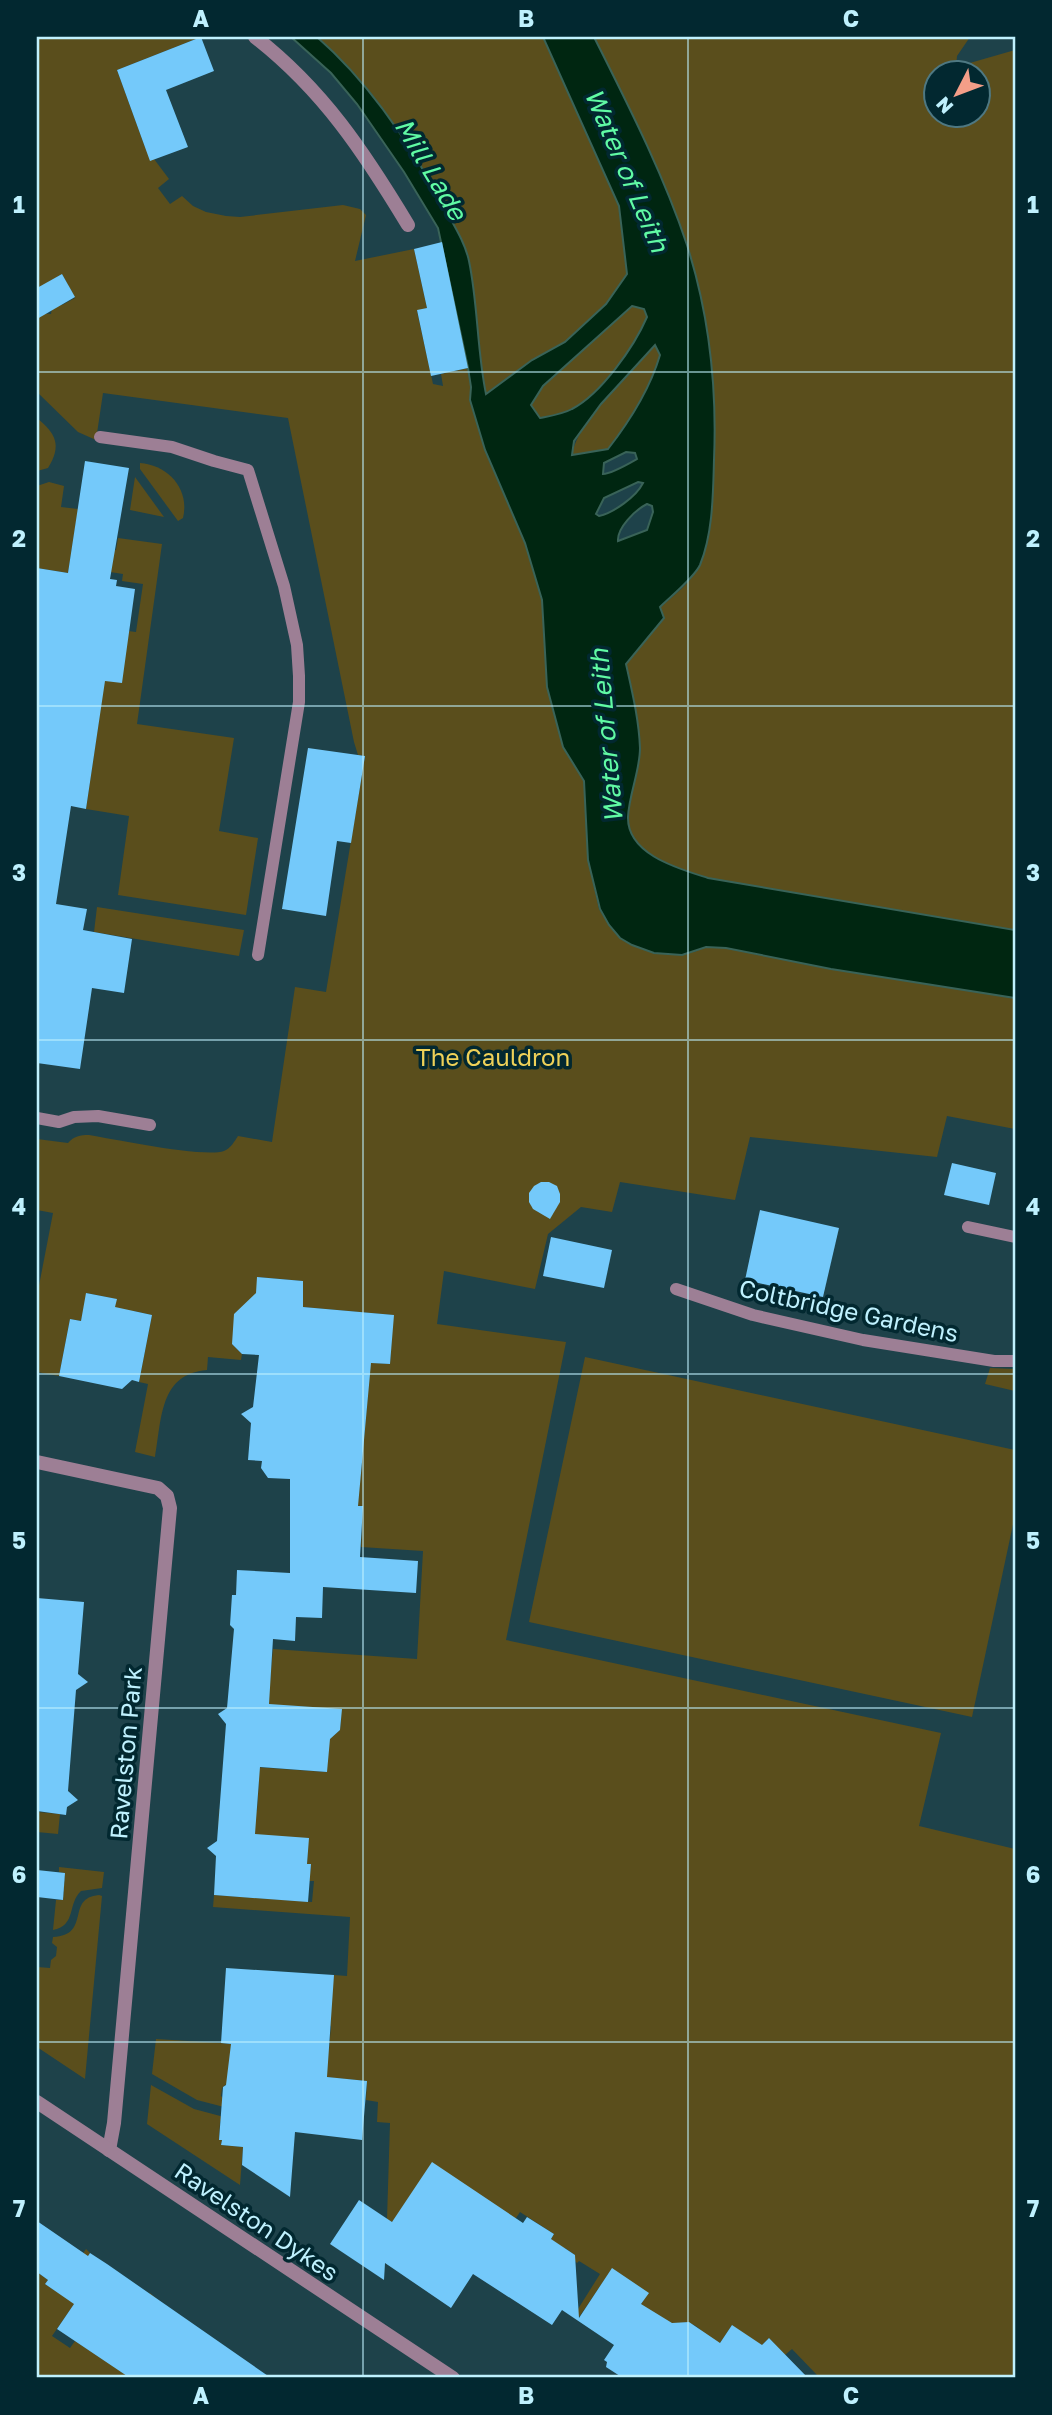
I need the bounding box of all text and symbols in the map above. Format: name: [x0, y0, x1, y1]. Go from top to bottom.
text: A: [193, 4, 210, 32]
text: B: [518, 4, 534, 32]
text: C: [843, 4, 859, 32]
north arrow: [922, 60, 992, 130]
water label: Water of Leith: [579, 83, 676, 257]
text: N: [931, 93, 957, 119]
water label: Mill Lade: [389, 112, 474, 227]
text: 1: [13, 190, 25, 218]
text: 1: [1027, 190, 1039, 218]
text: 2: [12, 524, 26, 552]
text: 2: [1026, 524, 1040, 552]
water label: Water of Leith: [583, 647, 629, 824]
text: 3: [12, 858, 26, 886]
text: 3: [1026, 858, 1040, 886]
park label: The Cauldron: [416, 1042, 570, 1071]
text: 4: [12, 1192, 26, 1220]
text: 4: [1026, 1192, 1040, 1220]
street label: Coltbridge Gardens: [737, 1273, 961, 1347]
text: 5: [12, 1526, 26, 1554]
text: 5: [1026, 1526, 1040, 1554]
street label: Ravelston Park: [103, 1665, 147, 1841]
text: 6: [12, 1860, 26, 1888]
text: 6: [1026, 1860, 1040, 1888]
street label: Ravelston Dykes: [170, 2156, 344, 2286]
text: 7: [13, 2194, 25, 2222]
text: 7: [1027, 2194, 1039, 2222]
text: A: [193, 2381, 210, 2409]
text: B: [518, 2381, 534, 2409]
text: C: [843, 2381, 859, 2409]

